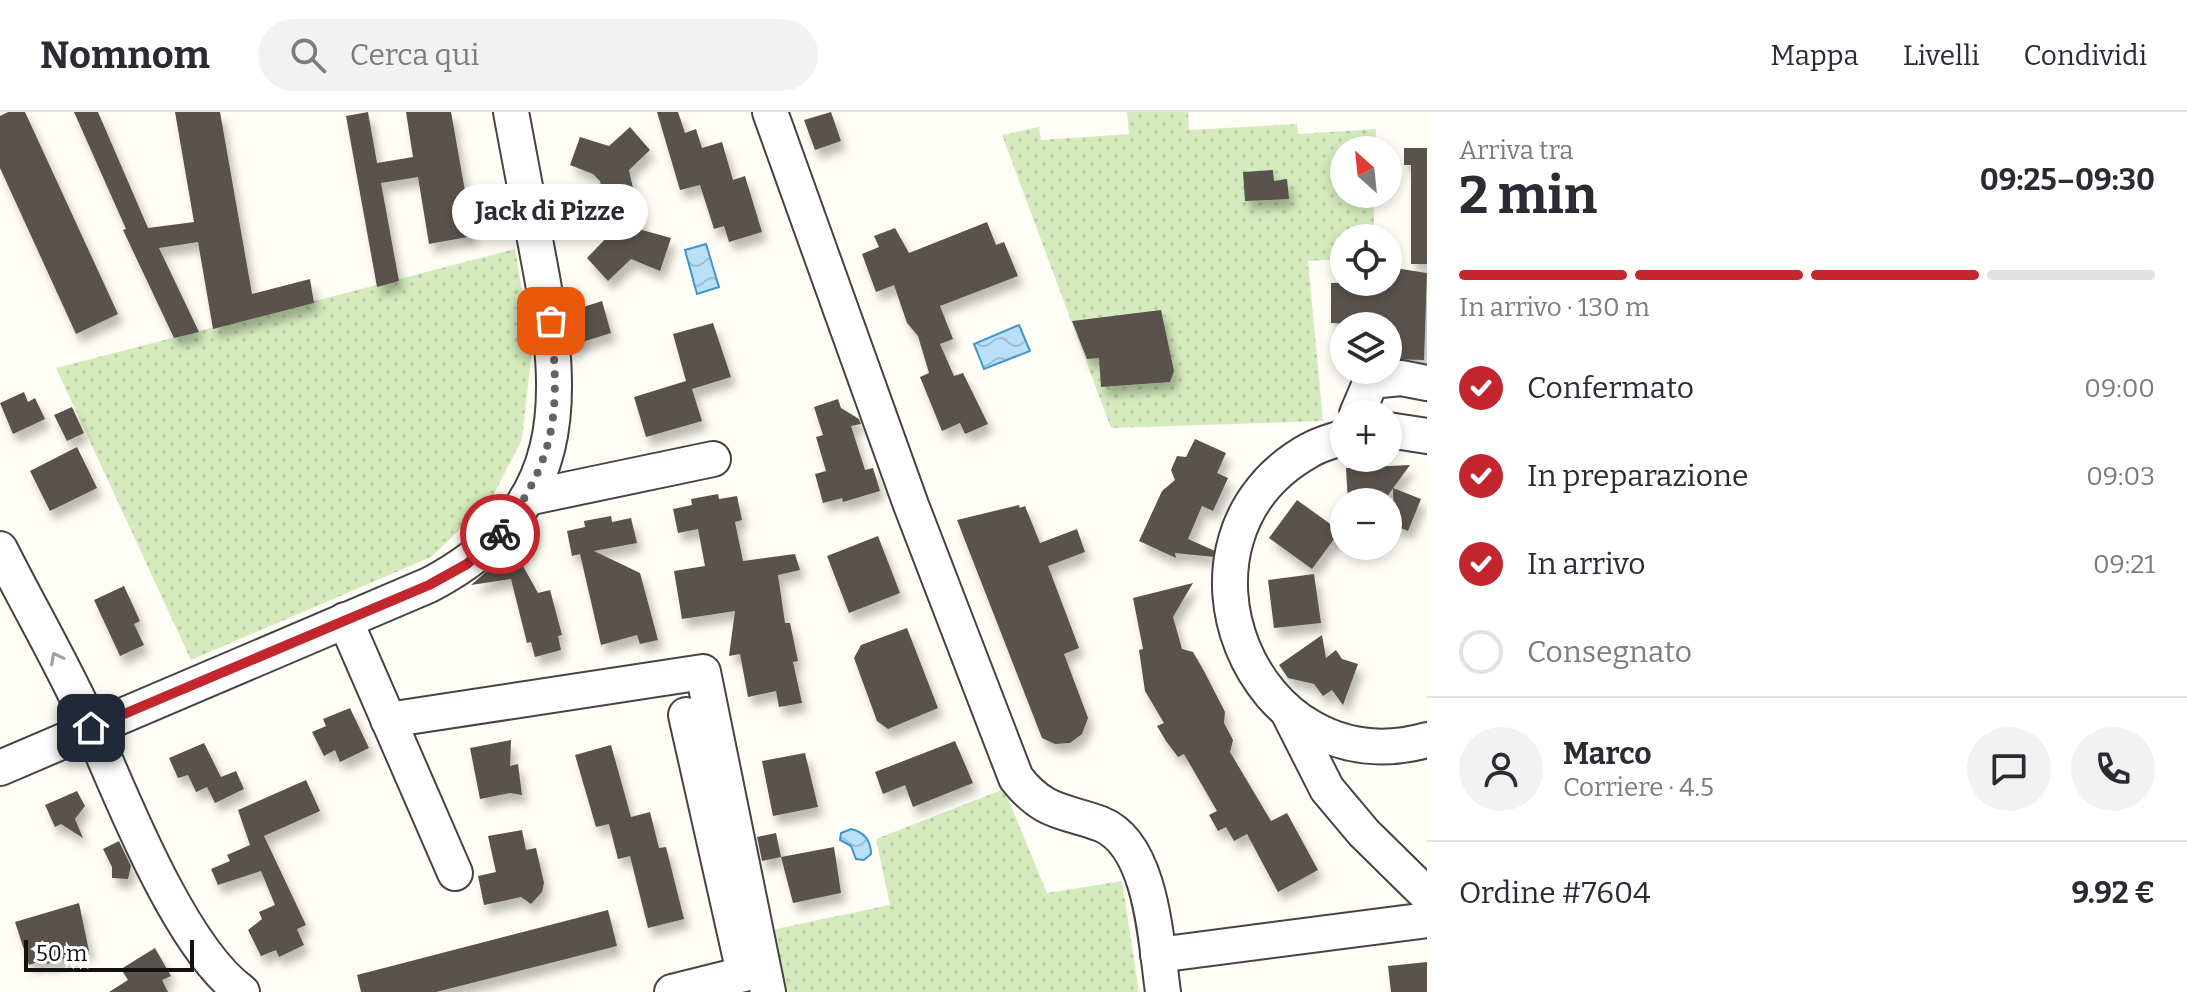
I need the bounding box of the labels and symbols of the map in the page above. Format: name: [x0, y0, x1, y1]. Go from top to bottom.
north arrow: [1330, 136, 1402, 208]
callout: Jack di Pizze: [453, 185, 649, 241]
pin: [517, 287, 585, 355]
courier: [460, 494, 540, 574]
one-way arrow: [50, 652, 65, 667]
pin: [57, 694, 125, 762]
scale bar: [24, 936, 194, 972]

